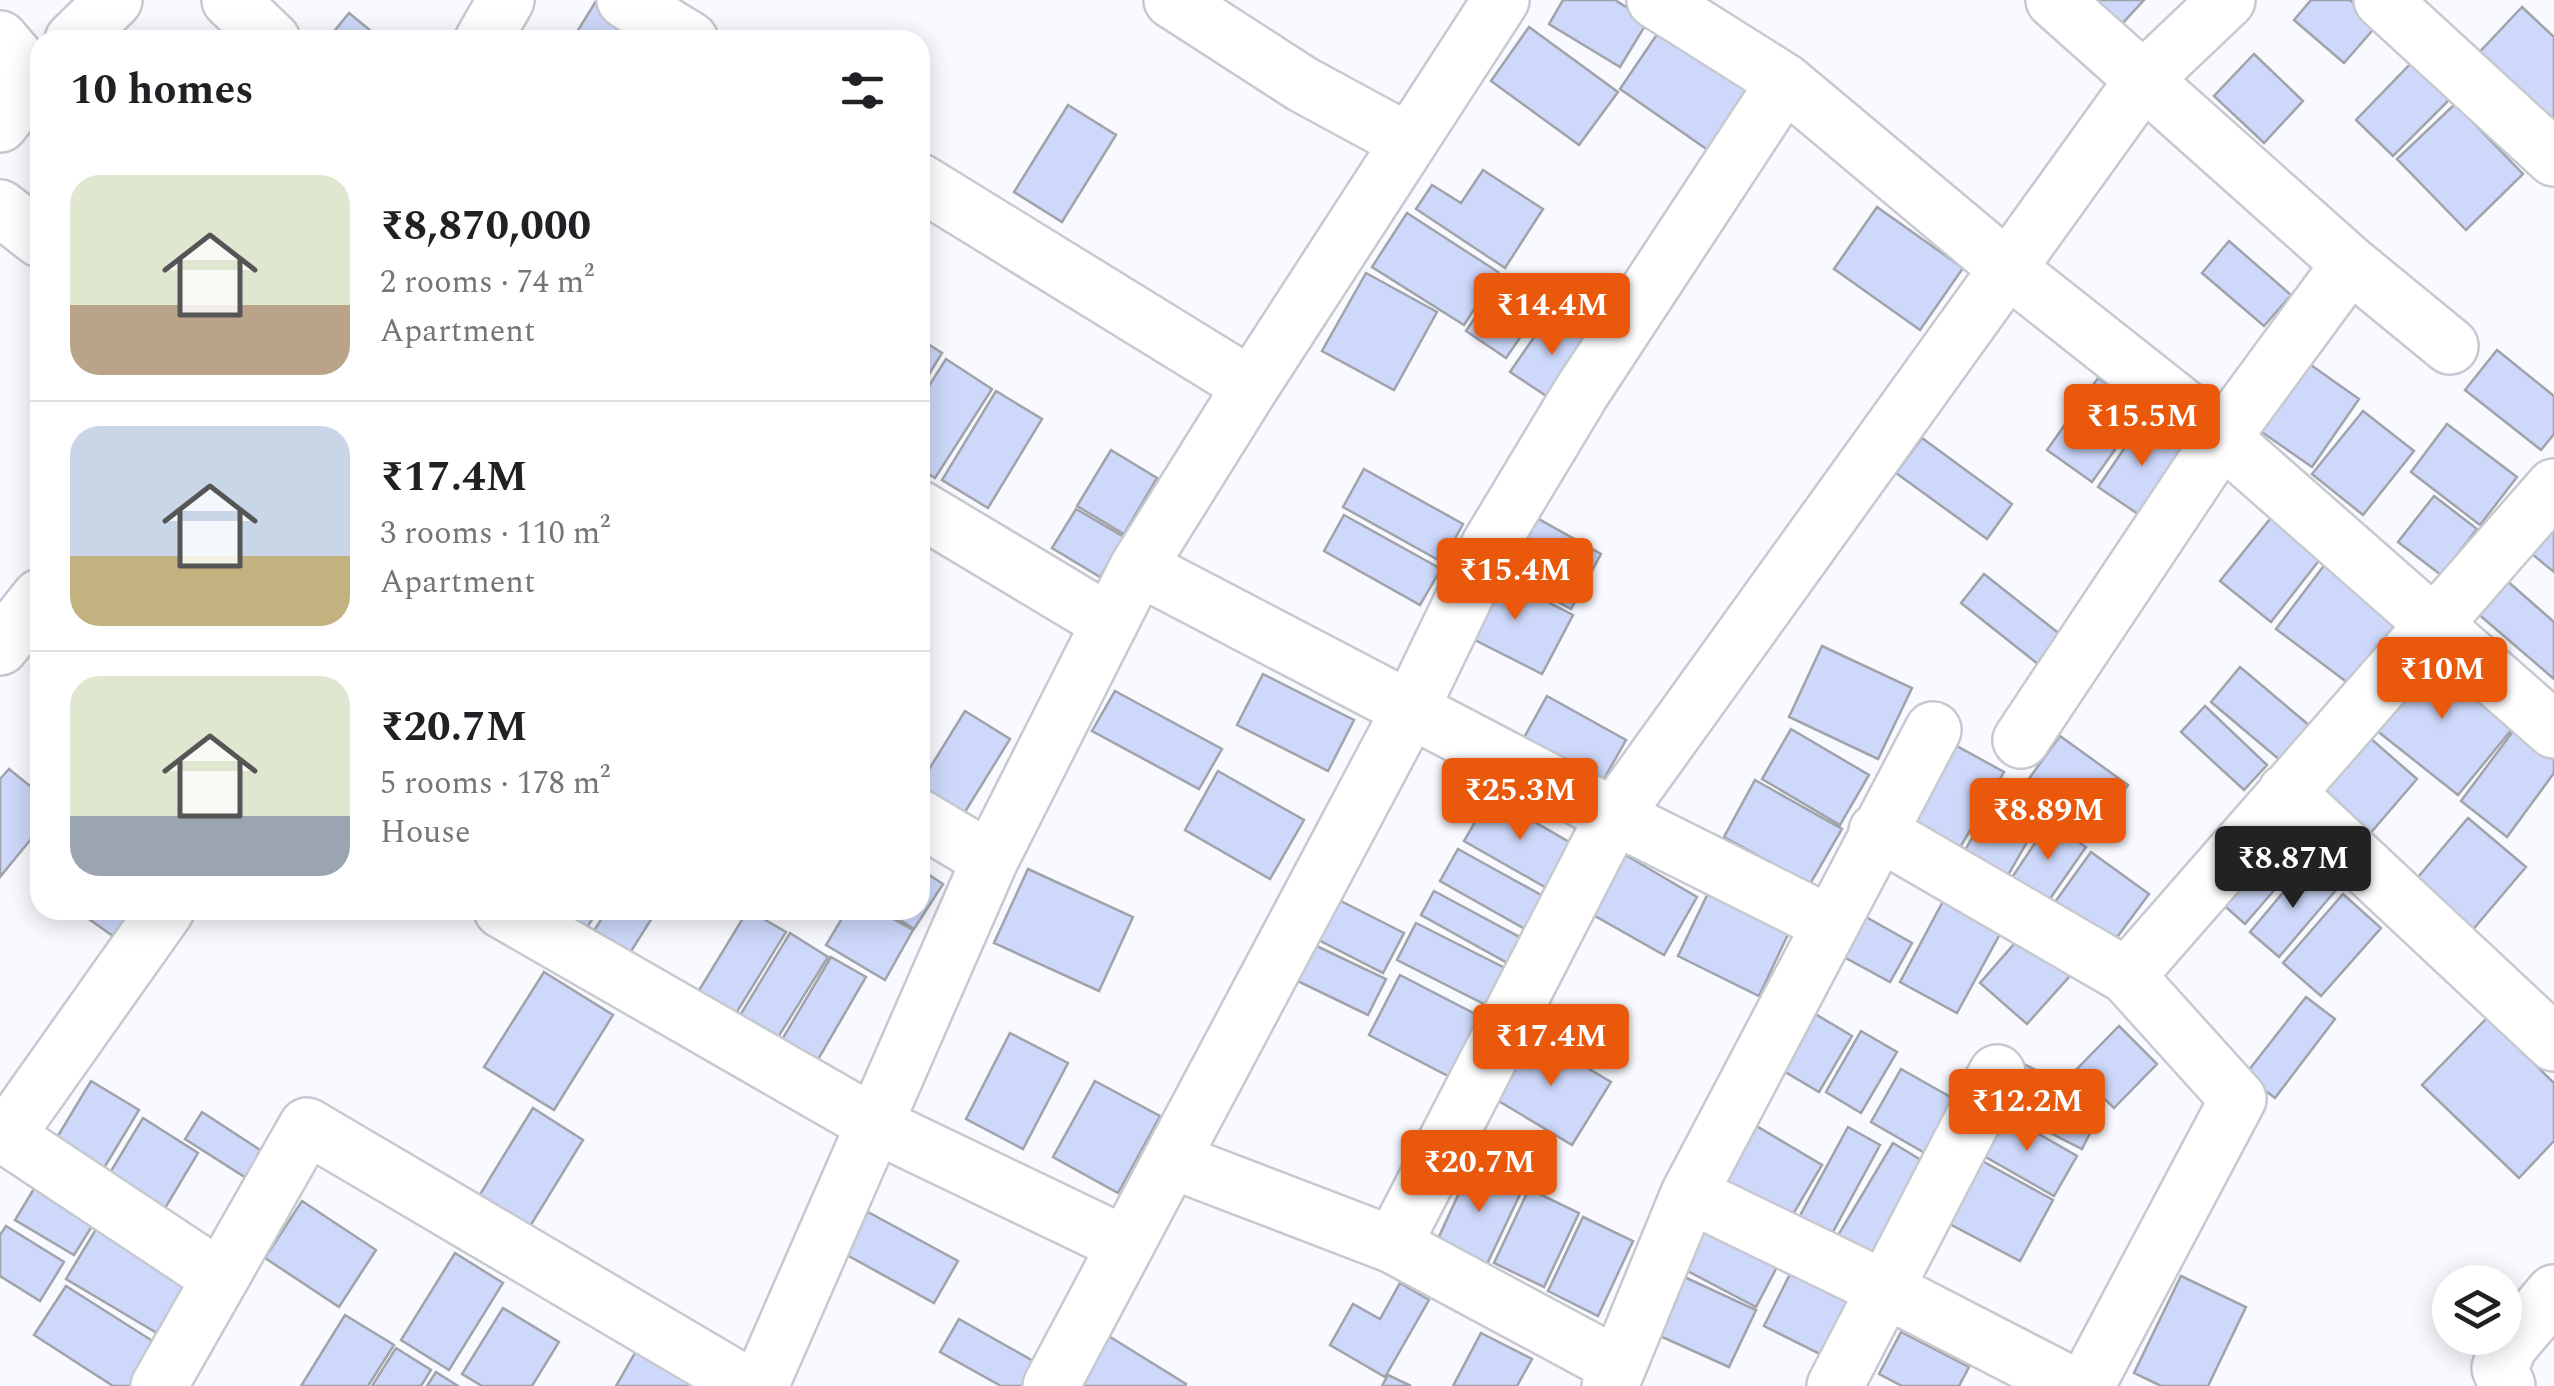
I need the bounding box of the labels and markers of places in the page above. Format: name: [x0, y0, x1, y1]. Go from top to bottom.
pin: ₹14.4M: [1471, 273, 1633, 358]
pin: ₹15.5M: [2061, 384, 2223, 469]
pin: ₹15.4M: [1434, 538, 1596, 623]
pin: ₹10M: [2383, 637, 2501, 722]
pin: ₹25.3M: [1439, 758, 1601, 843]
pin: ₹8.89M: [1967, 778, 2129, 863]
pin: ₹8.87M: [2212, 826, 2374, 911]
pin: ₹17.4M: [1470, 1004, 1632, 1089]
pin: ₹12.2M: [1946, 1069, 2108, 1154]
pin: ₹20.7M: [1398, 1130, 1560, 1215]

